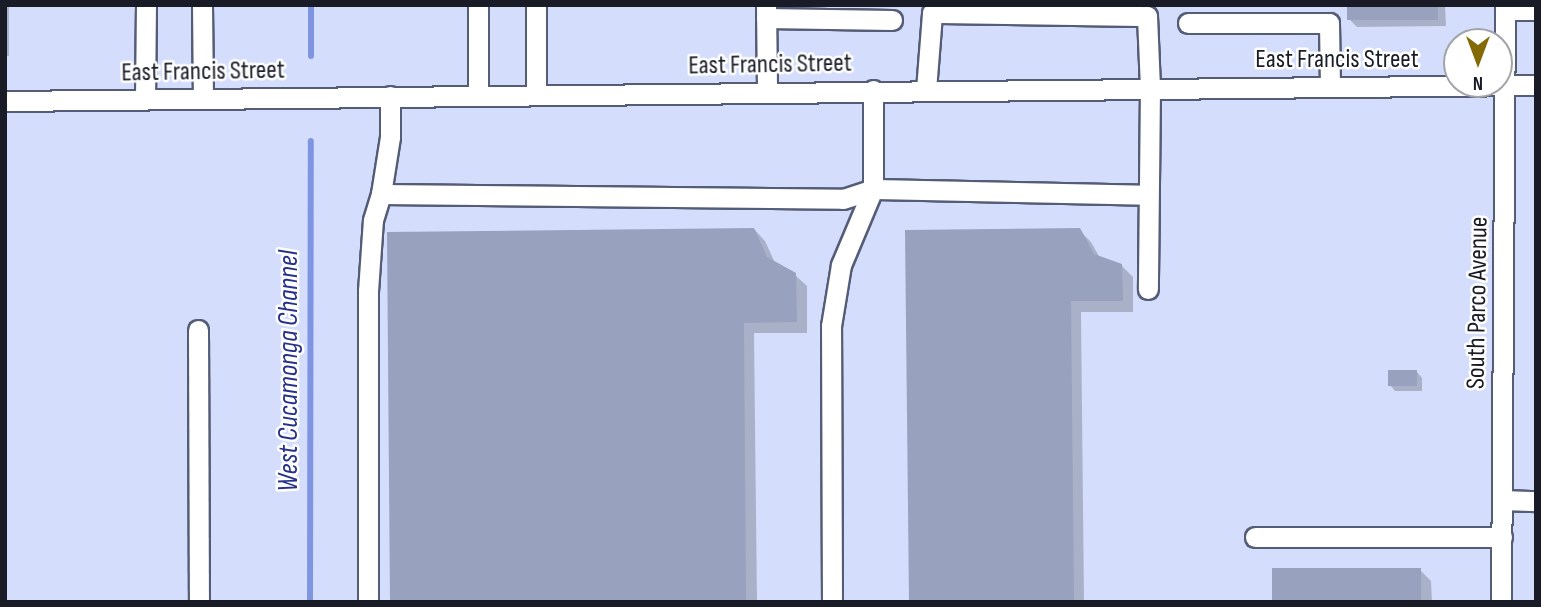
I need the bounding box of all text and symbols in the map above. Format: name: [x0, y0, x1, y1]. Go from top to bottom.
north arrow: [1443, 28, 1513, 98]
street label: East Francis Street: [1255, 44, 1419, 76]
street label: East Francis Street: [688, 48, 852, 82]
street label: East Francis Street: [121, 55, 285, 89]
text: N: [1473, 71, 1483, 94]
street label: South Parco Avenue: [1461, 217, 1495, 389]
water label: West Cucamonga Channel: [272, 250, 306, 492]

